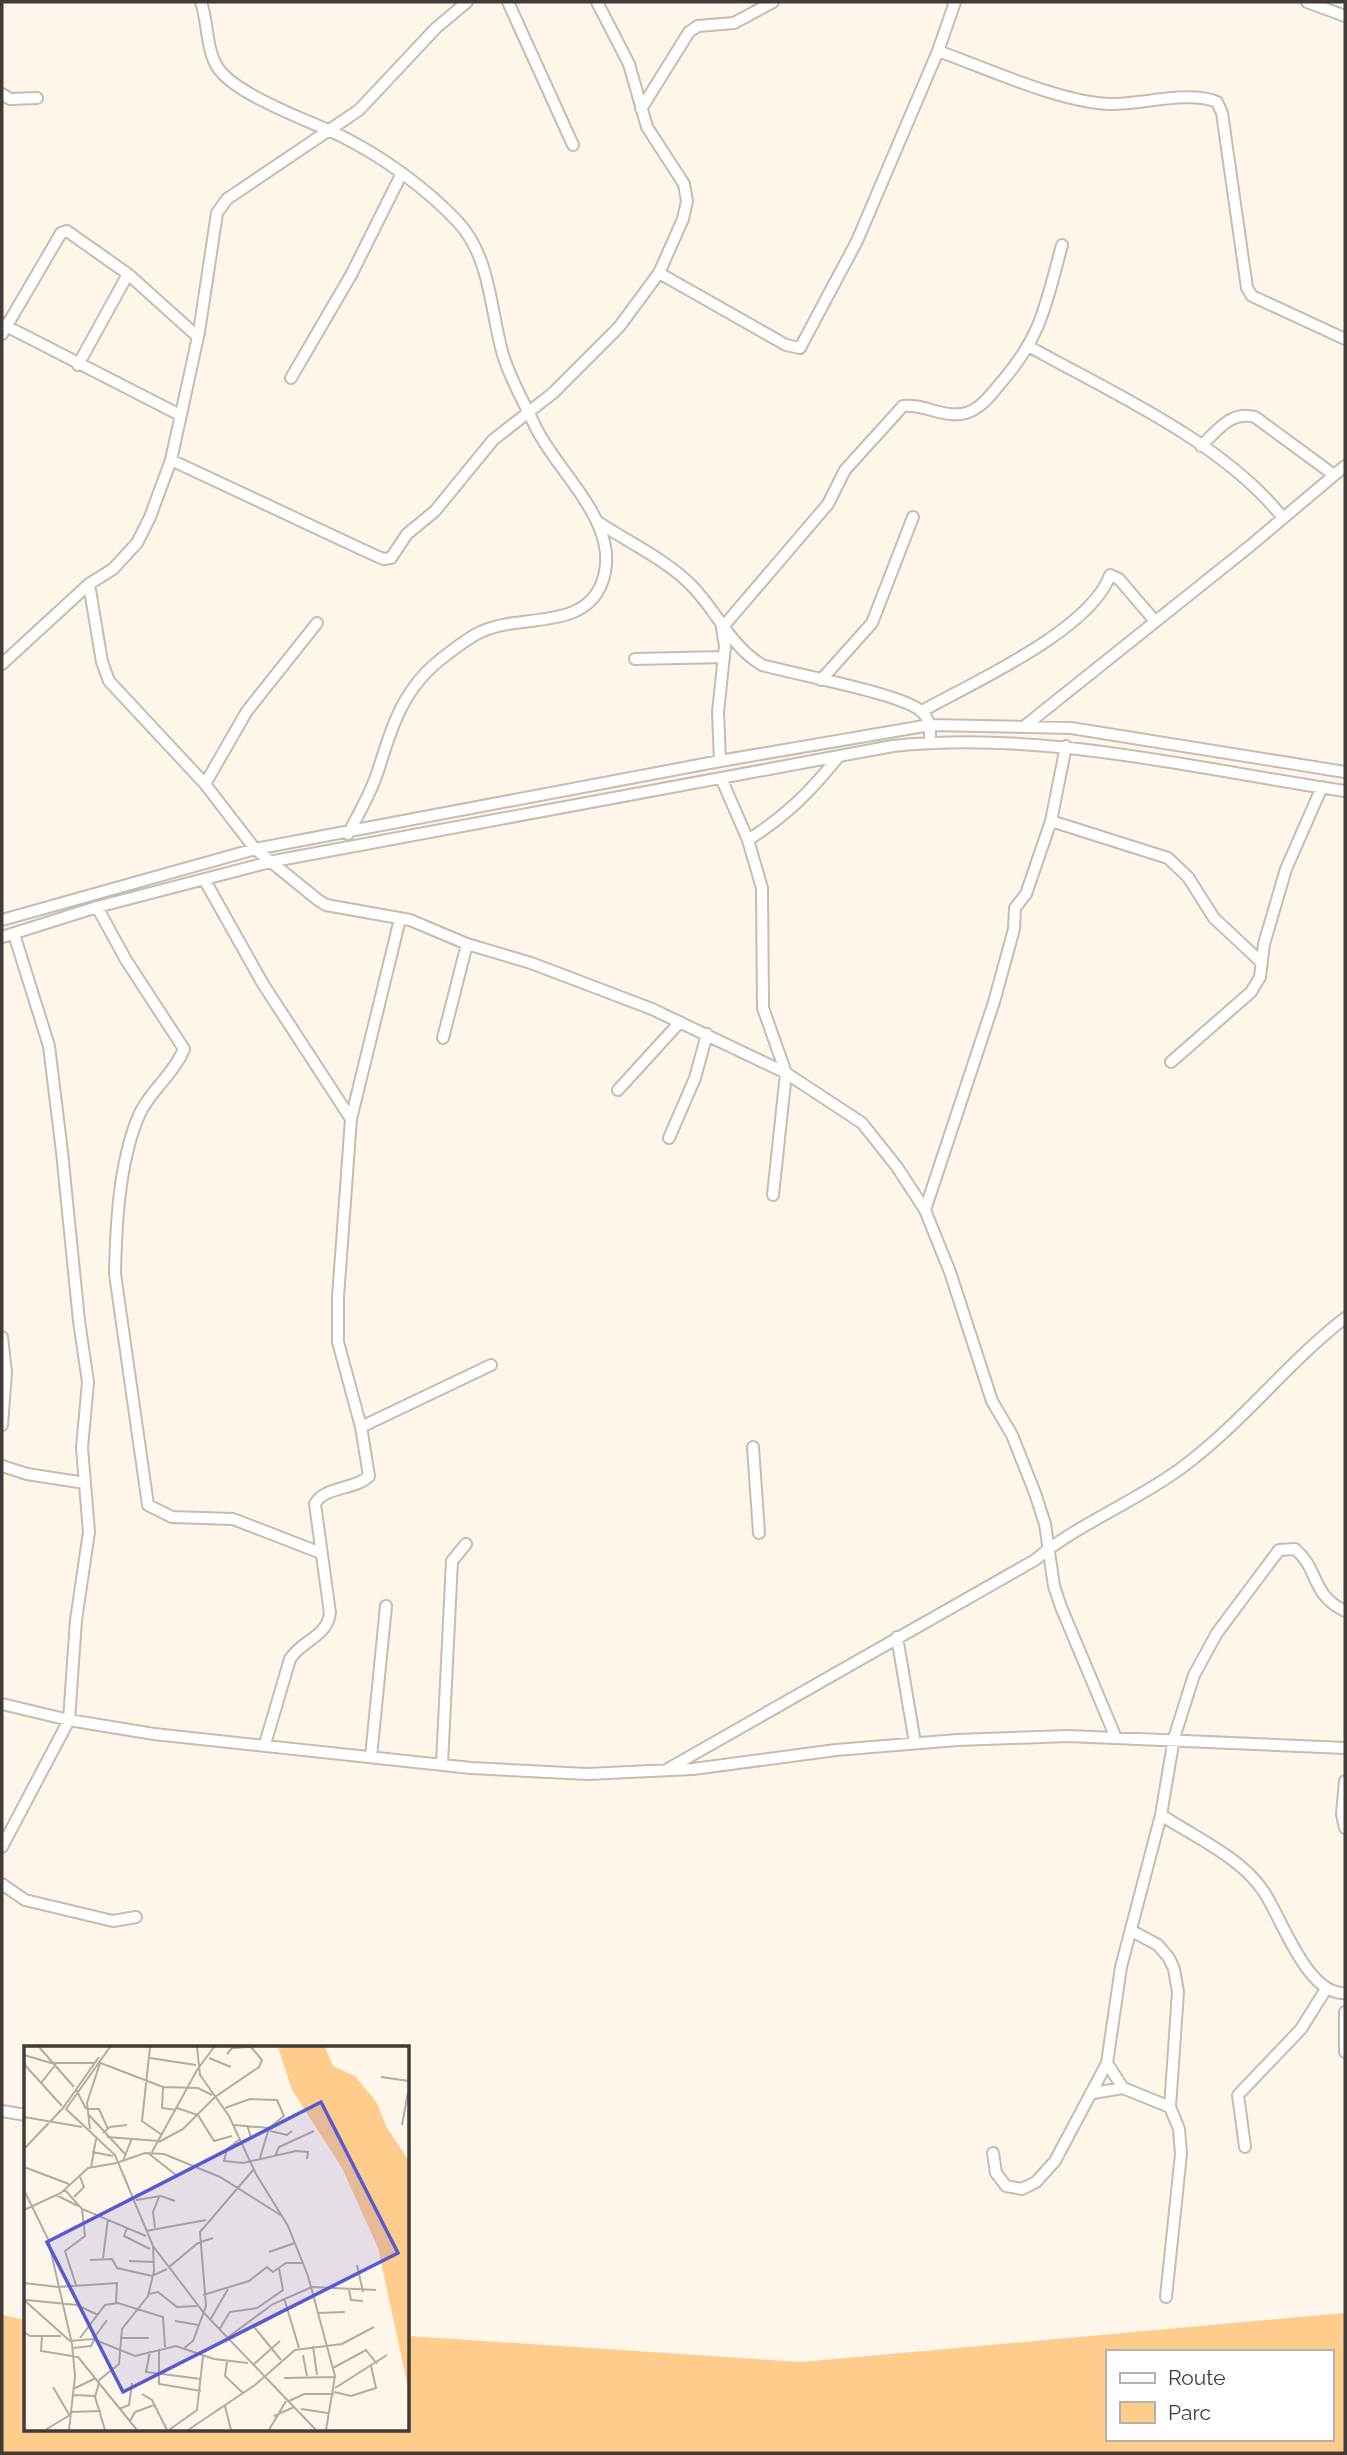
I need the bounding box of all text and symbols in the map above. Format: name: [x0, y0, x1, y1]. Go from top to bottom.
inset map: [24, 2046, 410, 2430]
legend: [1106, 2350, 1333, 2441]
text: Route: [1168, 2365, 1226, 2390]
text: Parc: [1168, 2400, 1211, 2425]

